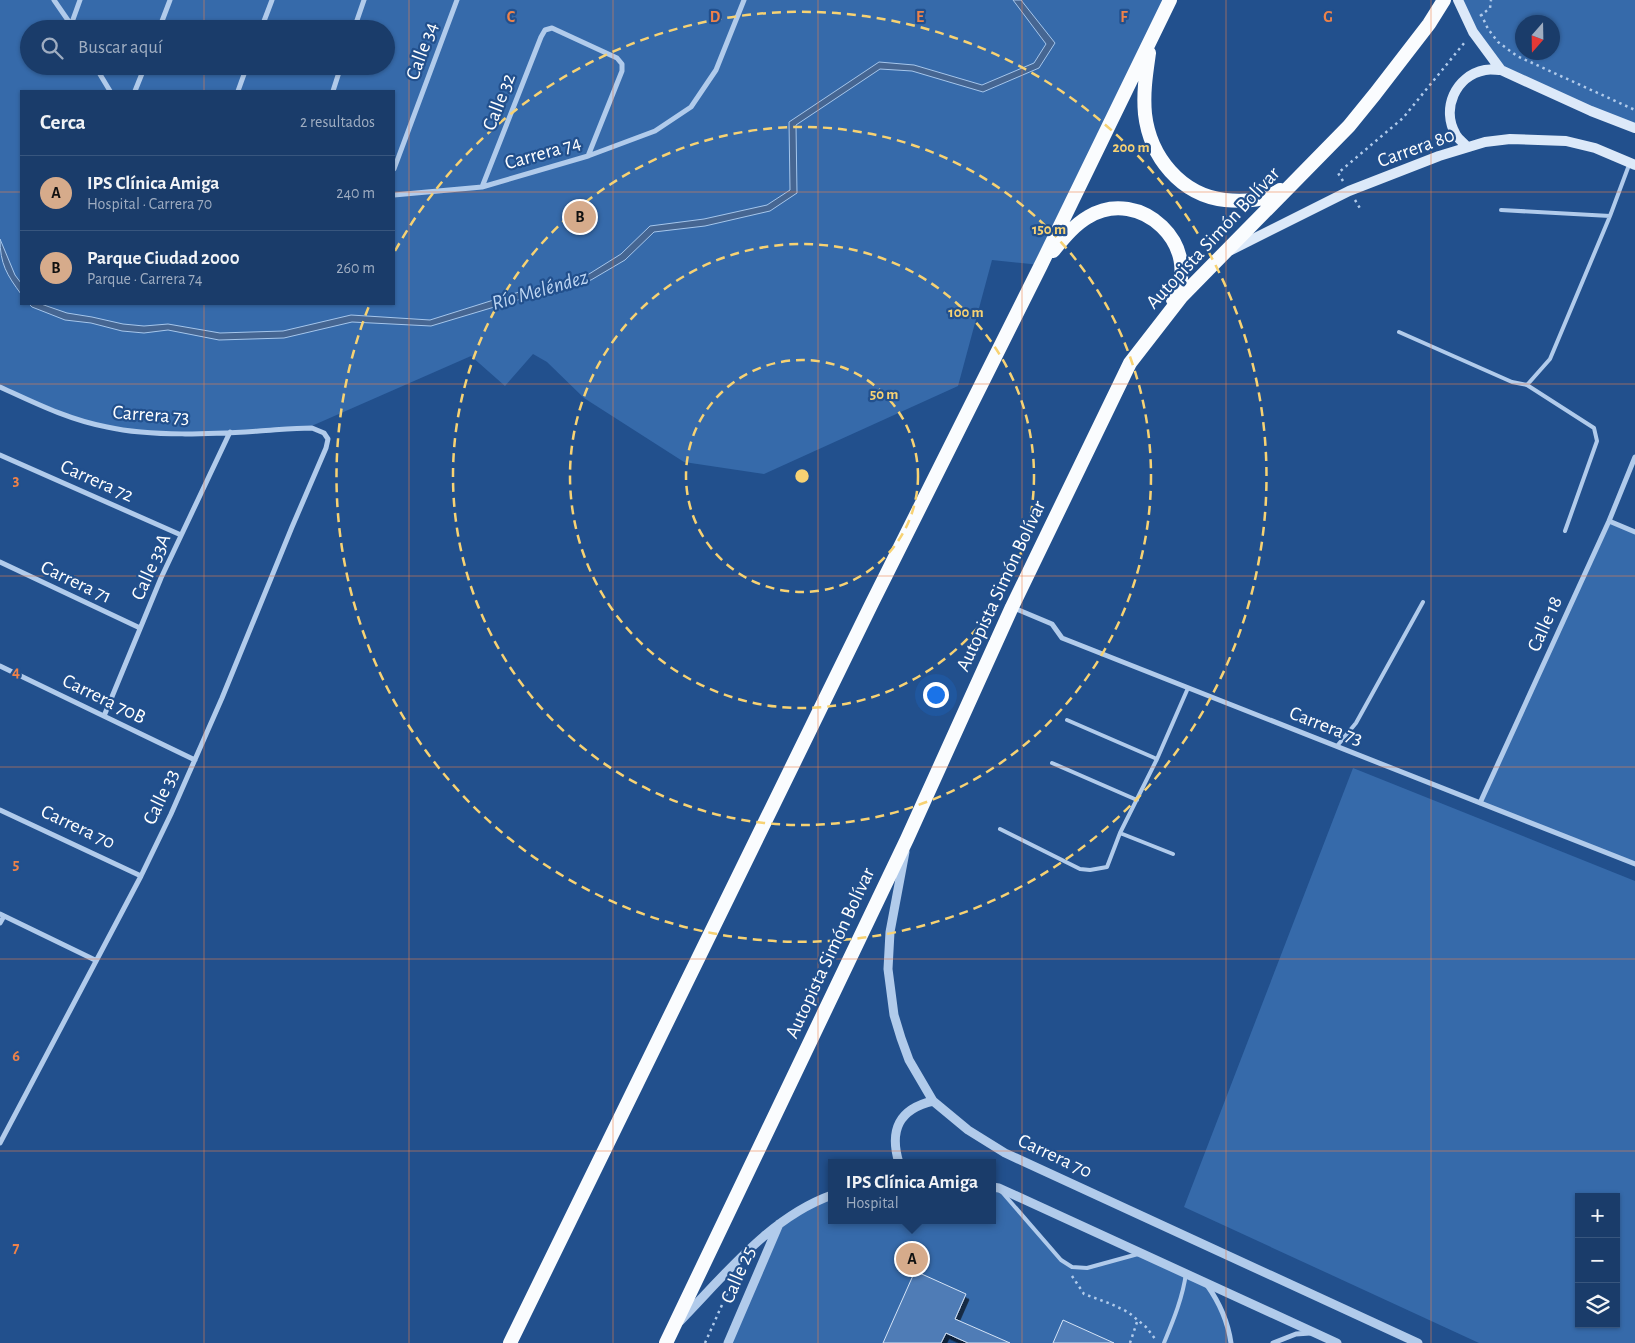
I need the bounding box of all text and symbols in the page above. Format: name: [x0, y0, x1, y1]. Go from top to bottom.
text: C: [507, 9, 516, 25]
text: D: [710, 9, 721, 25]
text: E: [916, 9, 924, 25]
text: F: [1120, 9, 1128, 25]
text: G: [1323, 9, 1333, 25]
north arrow: [1515, 15, 1560, 60]
street label: Calle 34: [402, 19, 442, 83]
search box: [20, 20, 395, 75]
icon: search: [38, 34, 66, 62]
text: Buscar aquí: [78, 38, 163, 57]
street label: Calle 32: [479, 71, 519, 133]
text: Cerca: [40, 112, 86, 133]
text: 2 resultados: [300, 114, 375, 130]
street label: Carrera 80: [1375, 125, 1457, 171]
street label: Carrera 74: [503, 133, 583, 173]
text: 200 m: [1112, 140, 1150, 155]
street label: Autopista Simón Bolívar: [1142, 163, 1284, 313]
text: IPS Clínica Amiga: [87, 174, 219, 193]
text: A: [51, 185, 61, 201]
text: 240 m: [336, 185, 375, 201]
text: Hospital · Carrera 70: [87, 196, 212, 212]
pin: B: [564, 198, 596, 236]
text: 150 m: [1032, 222, 1066, 237]
text: Parque Ciudad 2000: [87, 249, 240, 268]
text: B: [51, 260, 61, 276]
text: 260 m: [336, 260, 375, 276]
water label: Río Meléndez: [489, 266, 591, 314]
text: Parque · Carrera 74: [87, 271, 203, 287]
text: 100 m: [948, 305, 984, 320]
text: 50 m: [870, 387, 898, 402]
street label: Carrera 73: [112, 402, 190, 428]
street label: Carrera 72: [57, 456, 137, 506]
centre of rings: [793, 467, 811, 485]
text: 3: [13, 472, 20, 488]
street label: Autopista Simón Bolívar: [953, 497, 1050, 674]
street label: Calle 33A: [128, 531, 175, 603]
street label: Carrera 71: [38, 557, 114, 607]
street label: Calle 18: [1524, 593, 1566, 655]
text: 4: [12, 664, 20, 680]
street label: Carrera 70B: [59, 670, 149, 728]
your location: [923, 682, 949, 708]
street label: Carrera 73: [1286, 703, 1366, 749]
street label: Calle 33: [140, 766, 182, 828]
street label: Carrera 70: [38, 801, 118, 853]
text: 5: [13, 856, 20, 872]
street label: Autopista Simón Bolívar: [782, 864, 879, 1041]
text: 6: [12, 1048, 20, 1064]
street label: Carrera 70: [1015, 1130, 1095, 1182]
popup: [828, 1159, 996, 1224]
text: IPS Clínica Amiga: [846, 1173, 978, 1192]
map controls: [1575, 1193, 1620, 1328]
button: +: [1575, 1193, 1620, 1238]
text: Hospital: [846, 1195, 899, 1211]
button: −: [1575, 1238, 1620, 1283]
text: 7: [13, 1240, 20, 1256]
pin: A: [896, 1240, 928, 1278]
street label: Calle 25: [717, 1244, 759, 1306]
button: layers: [1575, 1283, 1620, 1328]

